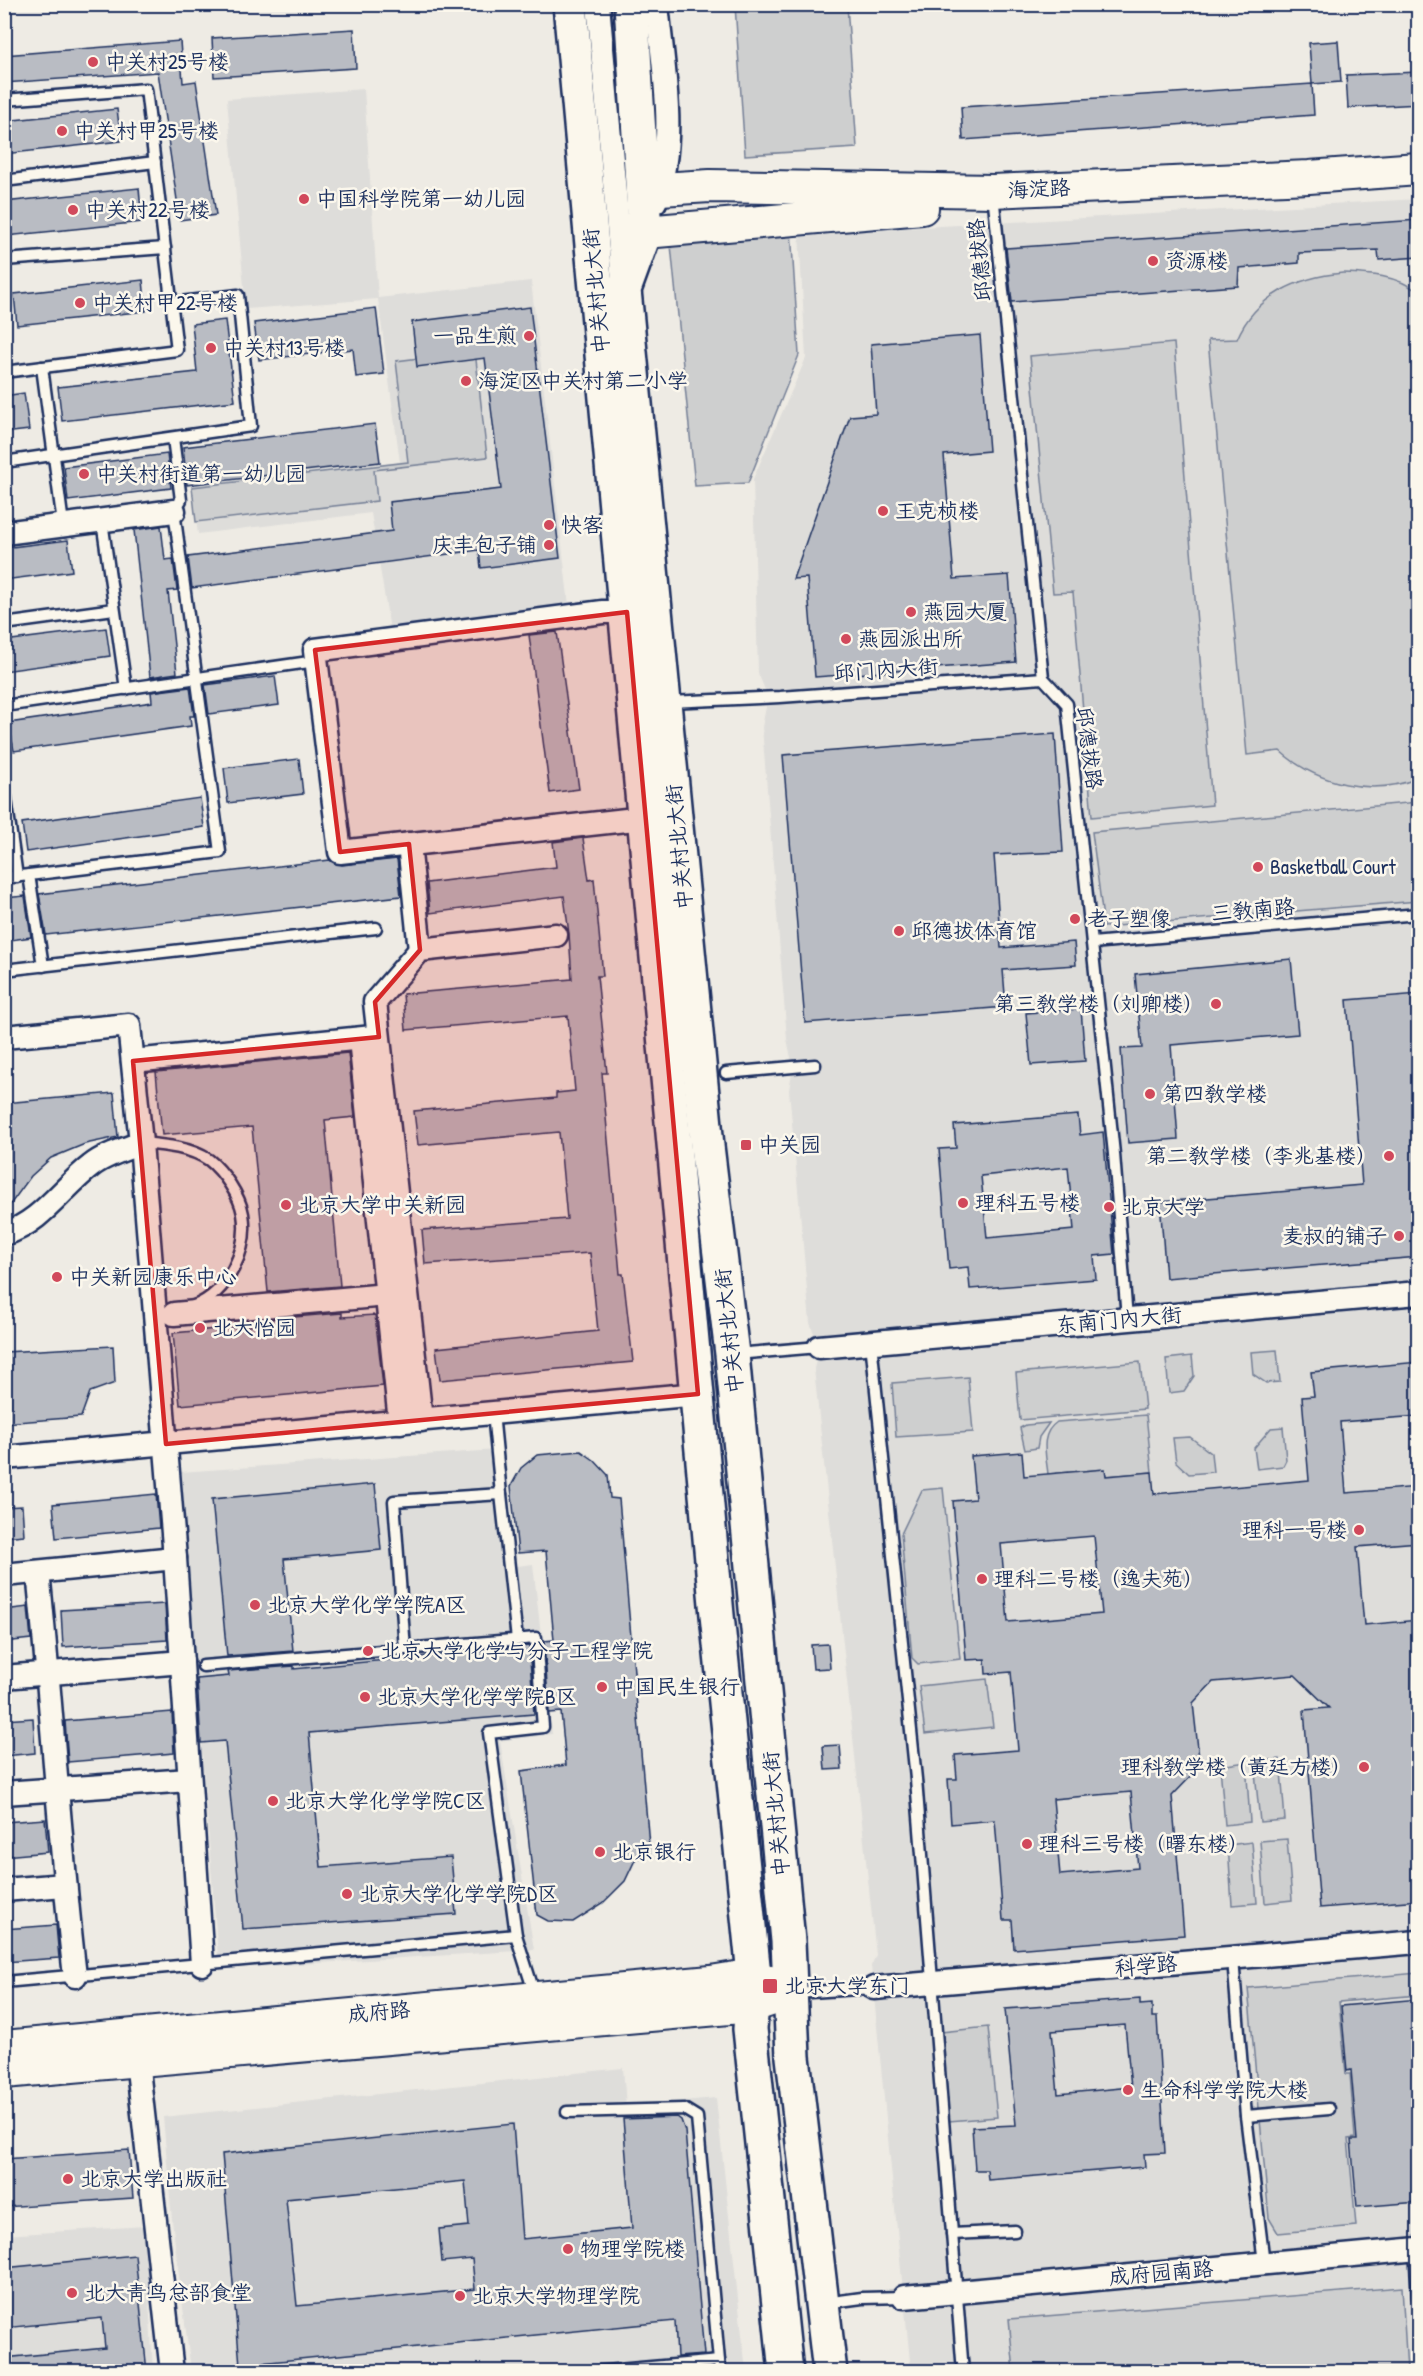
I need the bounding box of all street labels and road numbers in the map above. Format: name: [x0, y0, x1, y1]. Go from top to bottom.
street label: 海淀路: [1007, 172, 1071, 205]
street label: 邱德拔路: [961, 217, 998, 303]
street label: 中关村北大街: [576, 227, 615, 355]
street label: 邱门内大街: [833, 651, 939, 688]
street label: 邱德拔路: [1069, 704, 1110, 792]
street label: 中关村北大街: [659, 783, 698, 911]
street label: 三教南路: [1210, 891, 1296, 928]
street label: 中关村北大街: [707, 1267, 750, 1395]
street label: 东南门内大街: [1055, 1300, 1183, 1339]
street label: 中关村北大街: [756, 1750, 795, 1878]
street label: 科学路: [1113, 1948, 1179, 1983]
street label: 成府路: [346, 1994, 412, 2029]
street label: 成府园南路: [1107, 2253, 1215, 2292]

